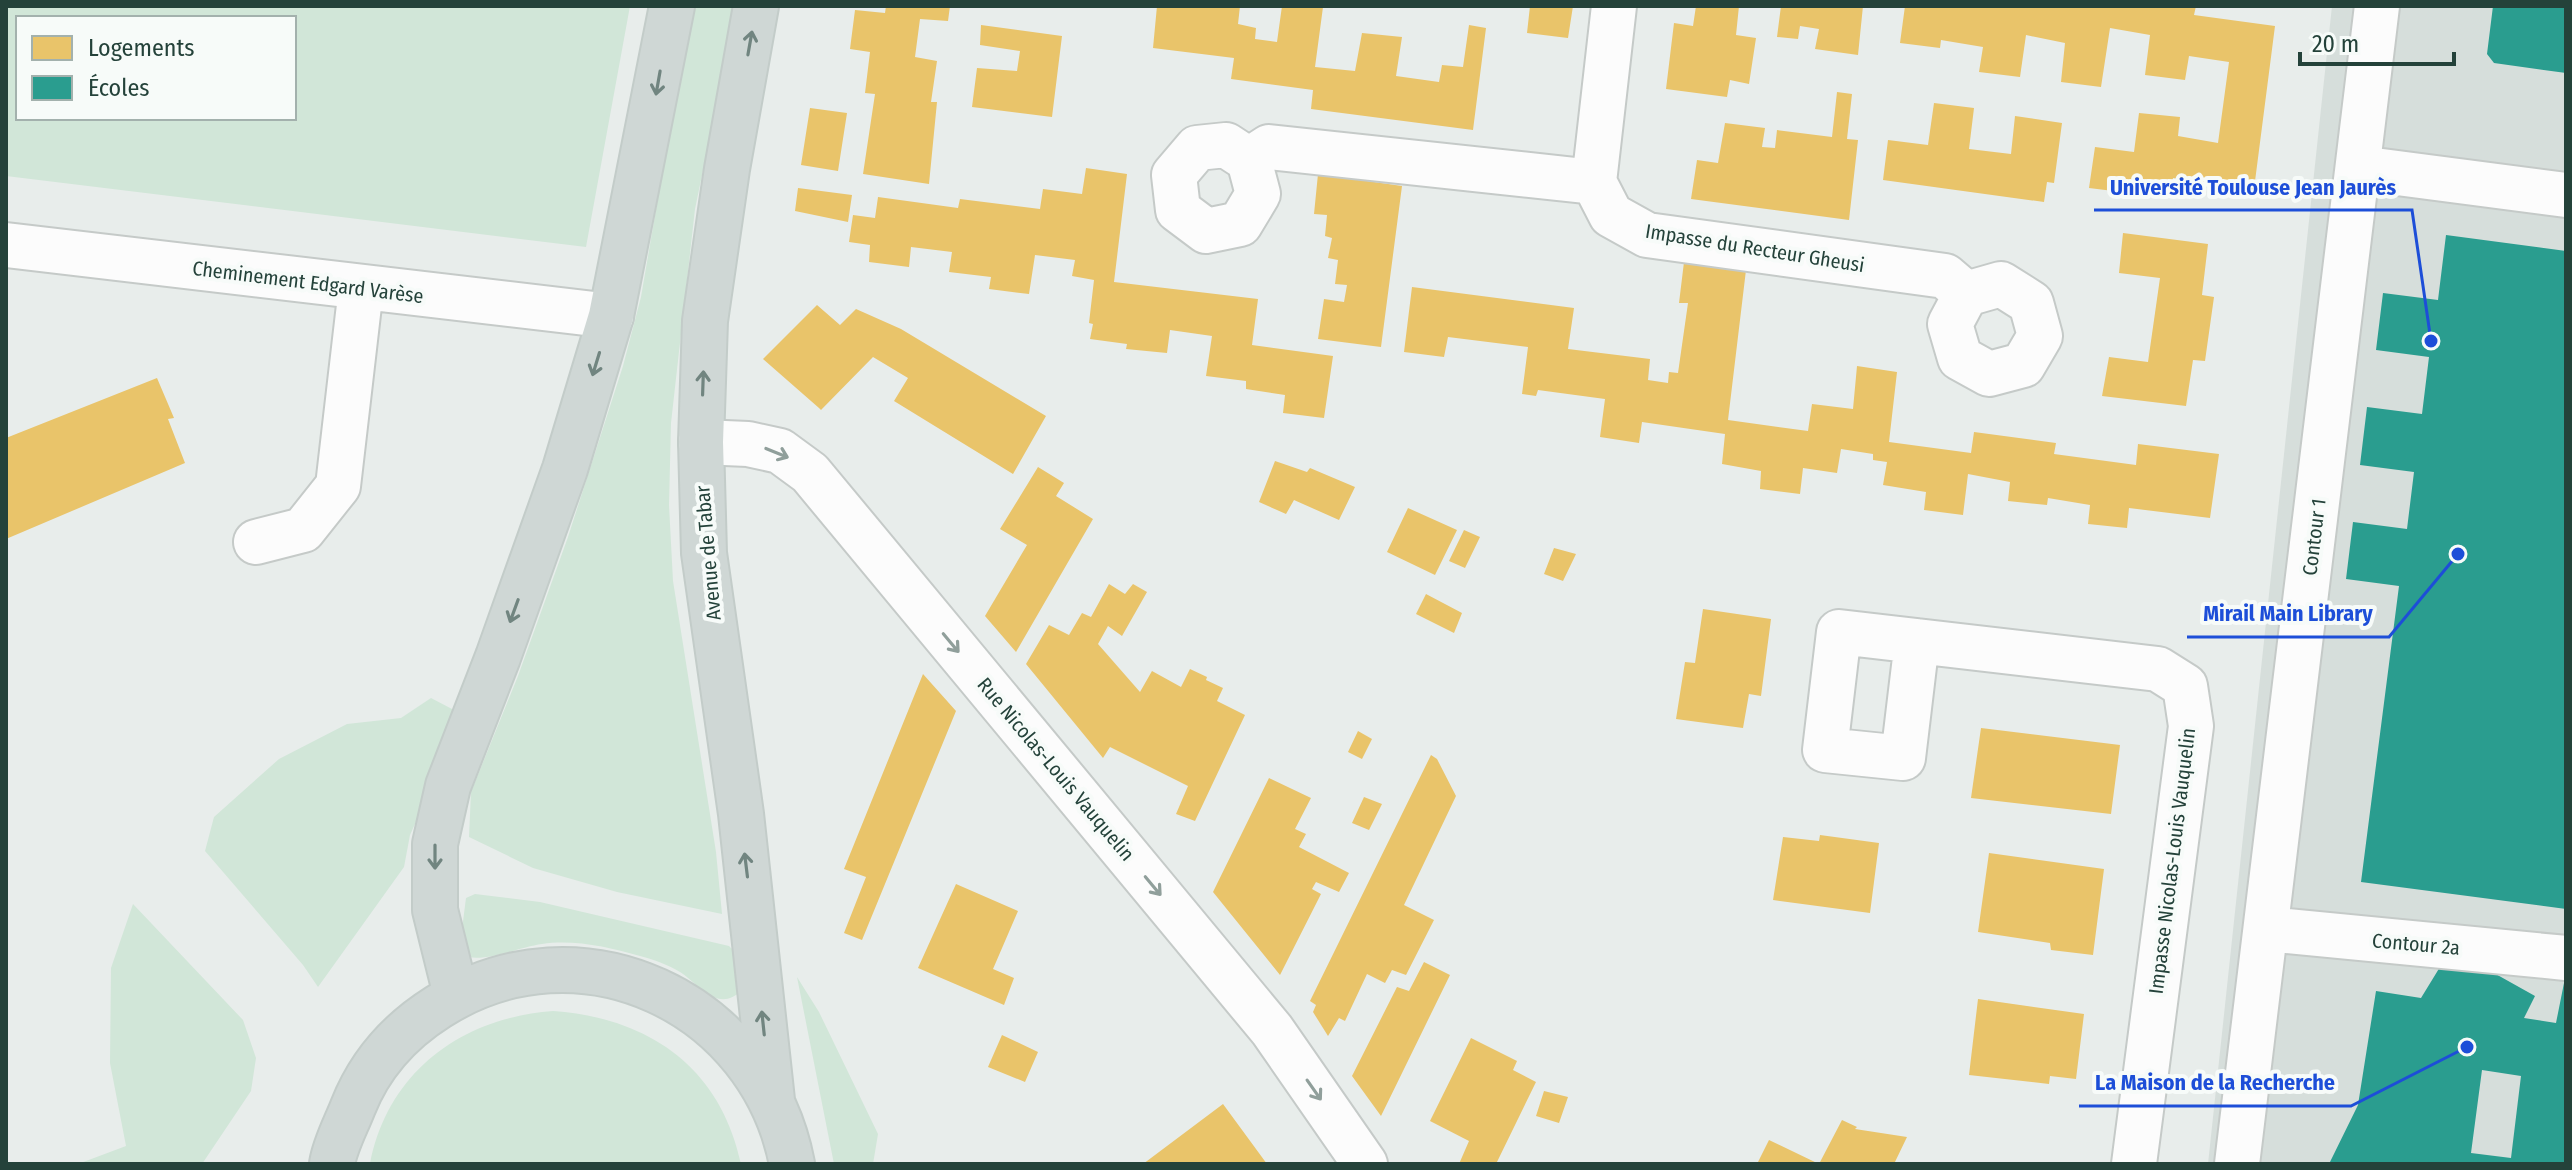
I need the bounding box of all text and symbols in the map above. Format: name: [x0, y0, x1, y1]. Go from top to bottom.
legend: [16, 16, 296, 120]
scale bar: [2300, 16, 2454, 66]
text: 20 m: [2312, 30, 2359, 58]
one-way arrow: [743, 31, 758, 56]
text: Logements: [88, 34, 195, 62]
one-way arrow: [649, 70, 664, 95]
text: Écoles: [88, 73, 150, 102]
callout: Université Toulouse Jean Jaurès: [2094, 164, 2412, 210]
text: Université Toulouse Jean Jaurès: [2110, 174, 2396, 201]
street label: Impasse du Recteur Gheusi: [1644, 219, 1866, 277]
street label: Cheminement Edgard Varèse: [191, 256, 425, 308]
one-way arrow: [588, 350, 603, 376]
one-way arrow: [695, 371, 710, 397]
one-way arrow: [764, 447, 789, 461]
street label: Avenue de Tabar: [690, 484, 726, 621]
street label: Contour 1: [2297, 497, 2331, 577]
callout: Mirail Main Library: [2187, 591, 2389, 637]
one-way arrow: [506, 598, 521, 623]
text: Mirail Main Library: [2203, 600, 2373, 627]
one-way arrow: [942, 632, 960, 653]
street label: Rue Nicolas-Louis Vauquelin: [972, 673, 1140, 865]
street label: Impasse Nicolas-Louis Vauquelin: [2144, 727, 2200, 995]
one-way arrow: [427, 843, 443, 870]
one-way arrow: [739, 852, 754, 878]
one-way arrow: [1144, 875, 1162, 896]
street label: Contour 2a: [2371, 928, 2461, 960]
one-way arrow: [755, 1011, 770, 1036]
callout: La Maison de la Recherche: [2079, 1060, 2351, 1106]
text: La Maison de la Recherche: [2095, 1069, 2335, 1096]
one-way arrow: [1306, 1078, 1322, 1100]

